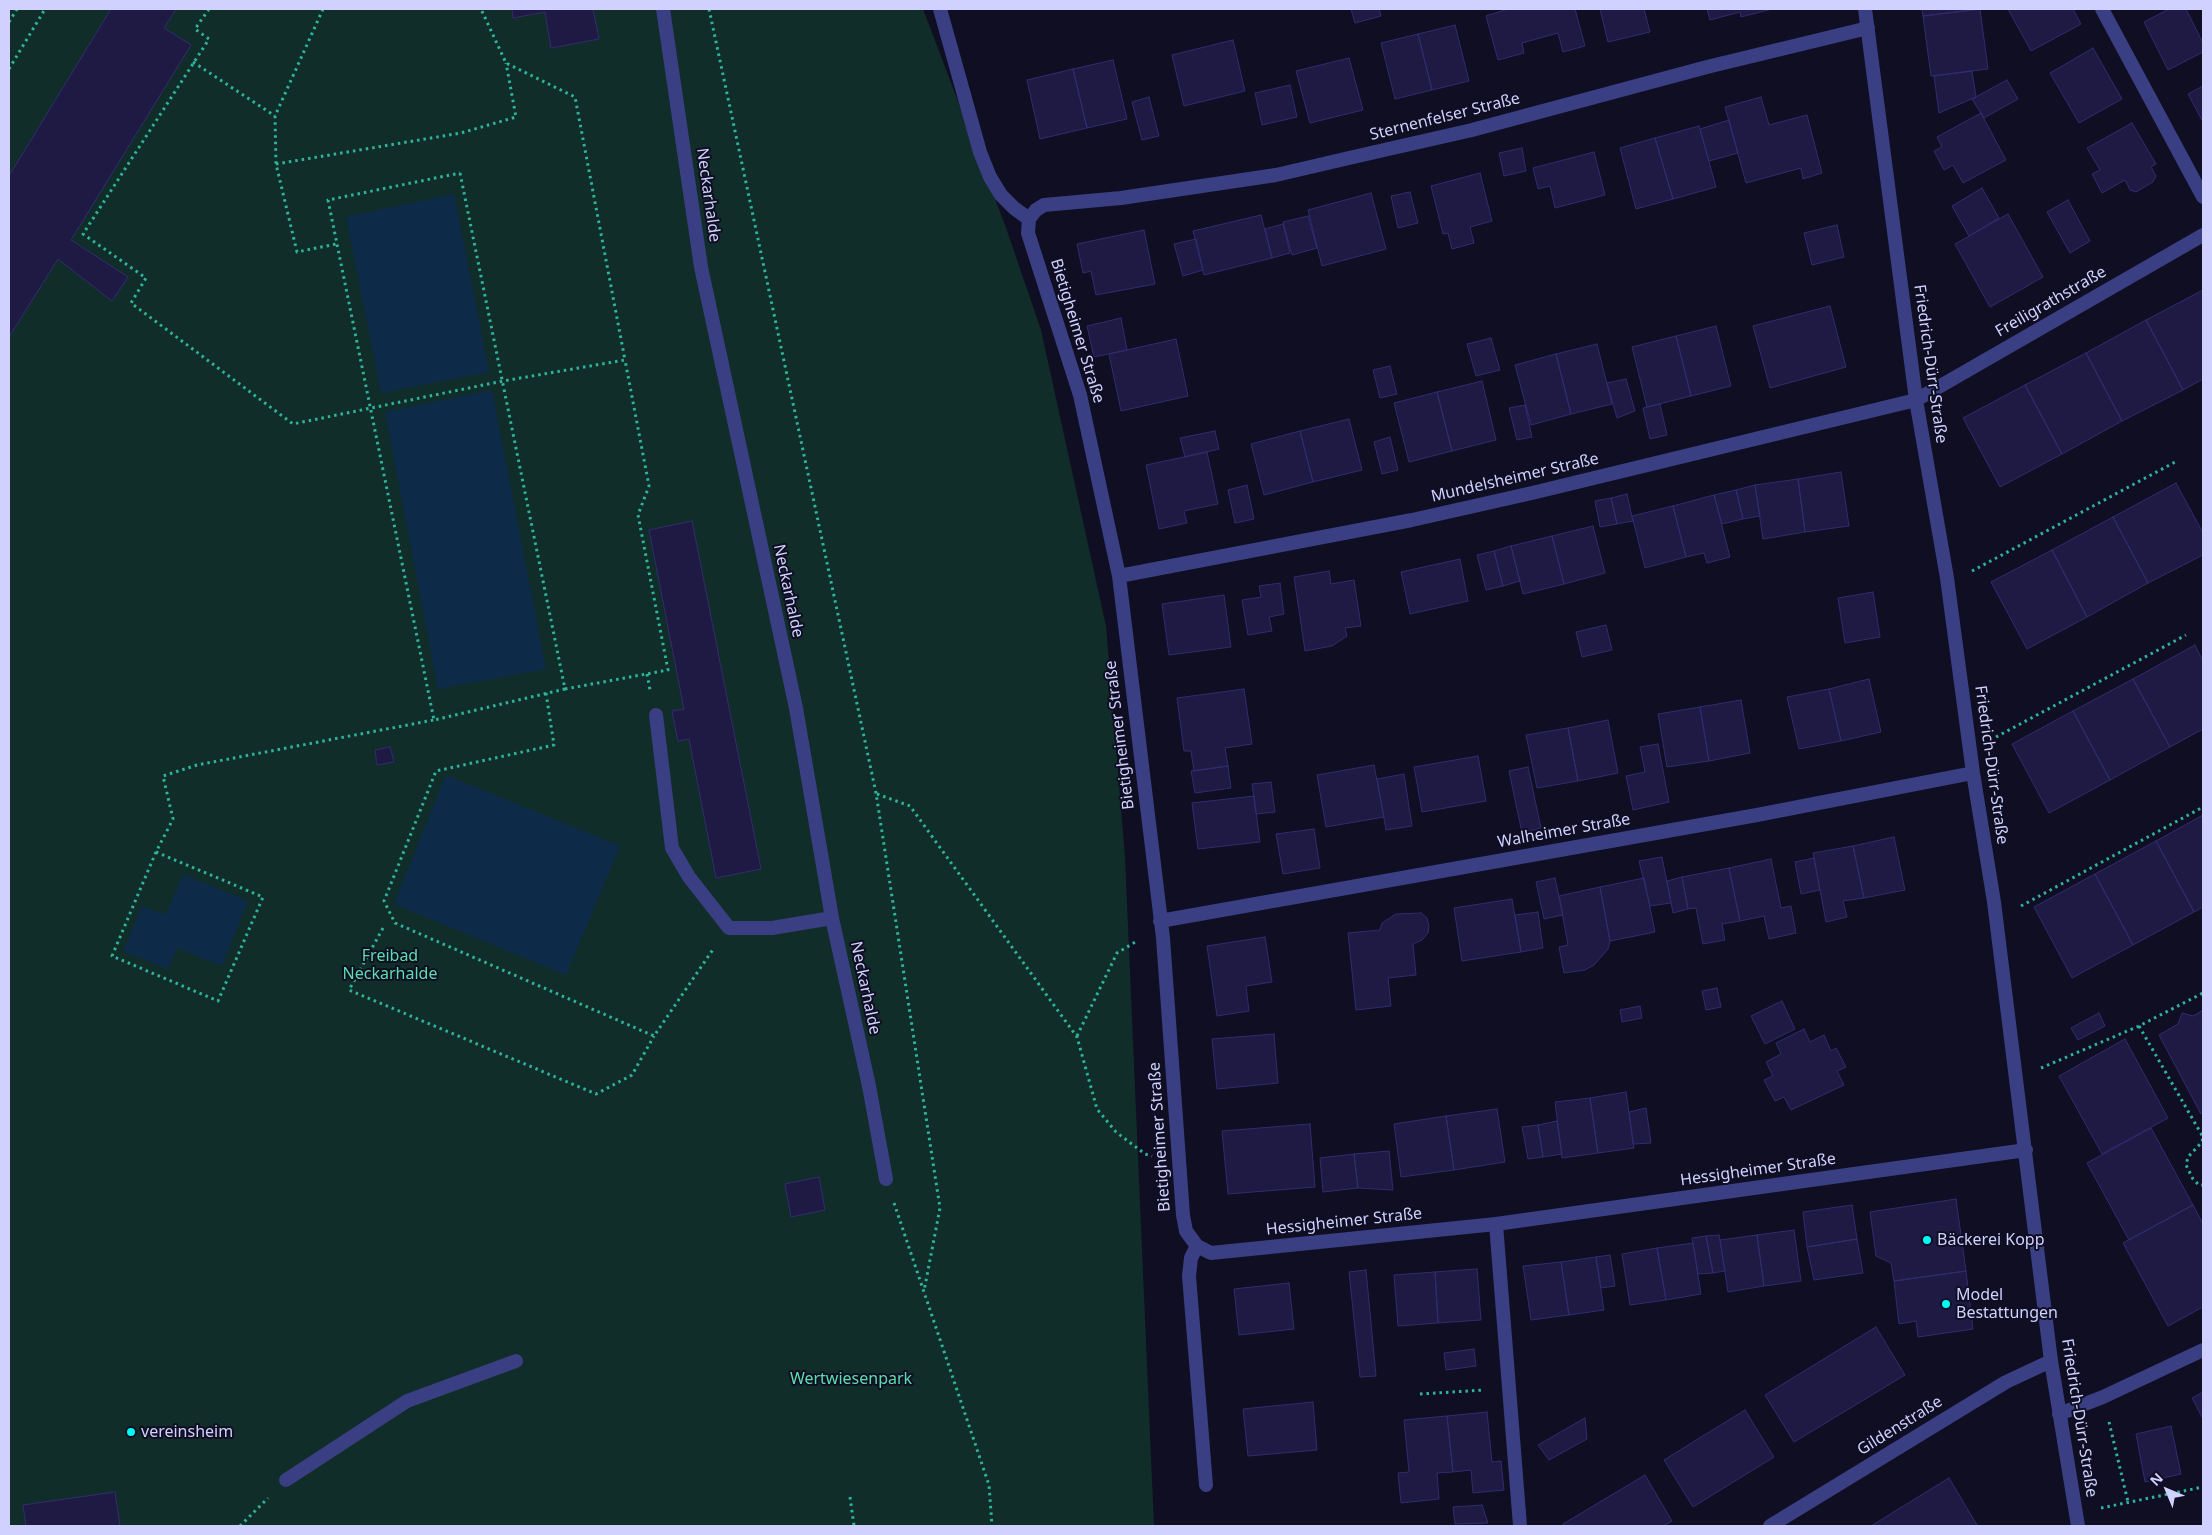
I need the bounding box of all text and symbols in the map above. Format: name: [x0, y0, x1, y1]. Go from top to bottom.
street label: Sternenfelser Straße: [1368, 89, 1522, 145]
street label: Neckarhalde: [692, 147, 724, 243]
street label: Bietigheimer Straße: [1046, 256, 1108, 406]
street label: Freiligrathstraße: [1992, 263, 2110, 341]
street label: Friedrich-Dürr-Straße: [1909, 283, 1951, 445]
street label: Mundelsheimer Straße: [1429, 449, 1601, 507]
street label: Neckarhalde: [769, 543, 807, 639]
street label: Bietigheimer Straße: [1101, 659, 1139, 811]
street label: Friedrich-Dürr-Straße: [1970, 684, 2012, 846]
street label: Walheimer Straße: [1496, 810, 1632, 852]
street label: Neckarhalde: [846, 940, 884, 1036]
park label: Freibad Neckarhalde: [343, 946, 437, 984]
street label: Bietigheimer Straße: [1145, 1061, 1175, 1213]
street label: Hessigheimer Straße: [1679, 1150, 1837, 1190]
street label: Hessigheimer Straße: [1265, 1204, 1423, 1240]
place label: Bäckerei Kopp: [1937, 1230, 2044, 1250]
marker: Bäckerei Kopp: [1921, 1234, 1933, 1246]
place label: Model Bestattungen: [1956, 1285, 2058, 1323]
marker: Model Bestattungen: [1940, 1298, 1952, 1310]
street label: Friedrich-Dürr-Straße: [2057, 1337, 2101, 1499]
park label: Wertwiesenpark: [790, 1369, 912, 1389]
street label: Gildenstraße: [1854, 1392, 1946, 1460]
place label: vereinsheim: [141, 1422, 233, 1442]
marker: vereinsheim: [125, 1426, 137, 1438]
north arrow: [2142, 1465, 2192, 1515]
text: N: [2145, 1468, 2167, 1490]

